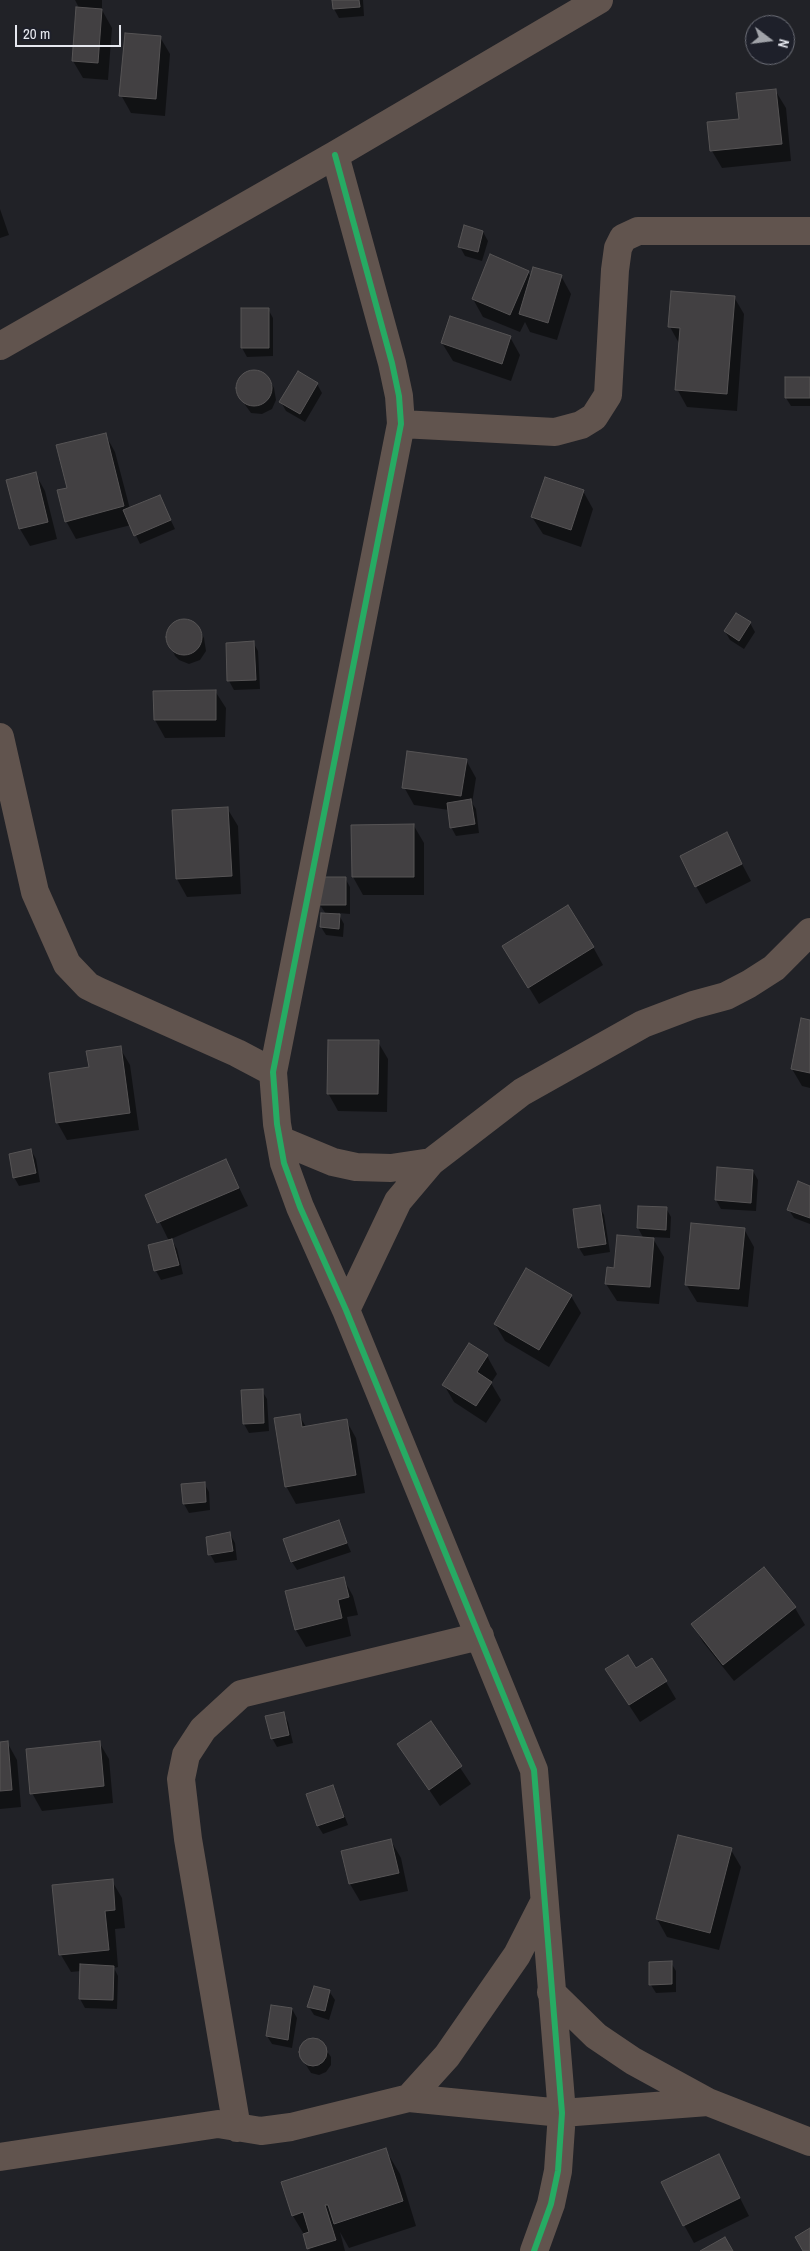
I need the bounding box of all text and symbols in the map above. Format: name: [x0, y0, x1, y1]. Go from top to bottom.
scale bar: [18, 15, 124, 47]
north arrow: [745, 15, 795, 65]
text: 20 m: [23, 23, 50, 44]
text: N: [774, 37, 793, 50]

